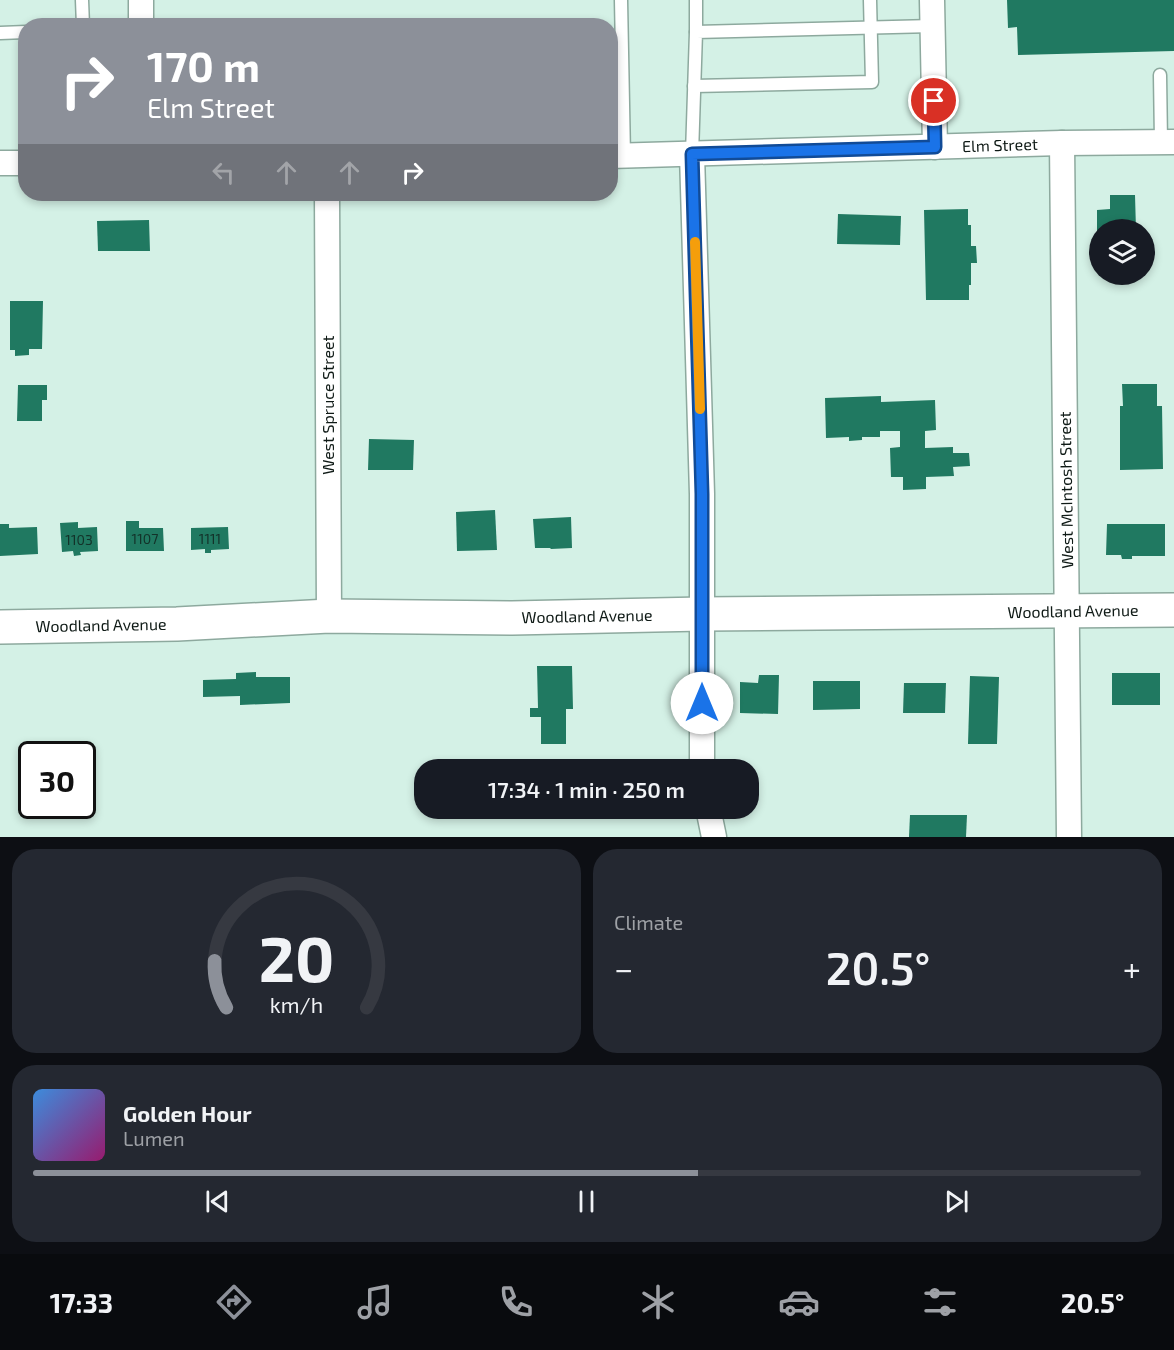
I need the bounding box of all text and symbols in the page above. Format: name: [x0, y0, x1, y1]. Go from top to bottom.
text: 170 m: [147, 40, 260, 90]
icon: right: [48, 42, 126, 120]
pin: [908, 75, 959, 126]
icon: arrive: [917, 84, 950, 117]
text: Elm Street: [147, 91, 275, 123]
street label: Elm Street: [962, 134, 1038, 155]
icon: left: [207, 156, 240, 189]
icon: ahead: [270, 156, 303, 189]
icon: ahead: [333, 156, 366, 189]
icon: right: [396, 156, 429, 189]
map controls: [1089, 219, 1155, 285]
button: layers: [1089, 219, 1155, 285]
street label: West Spruce Street: [318, 335, 337, 475]
street label: West McIntosh Street: [1055, 411, 1076, 569]
house number: 1107: [132, 530, 158, 547]
house number: 1111: [199, 530, 221, 547]
house number: 1103: [65, 531, 93, 548]
street label: Woodland Avenue: [1007, 600, 1139, 621]
street label: Woodland Avenue: [521, 605, 653, 626]
street label: Woodland Avenue: [35, 614, 167, 635]
position arrow: [670, 671, 734, 735]
speed limit sign: 30: [18, 741, 96, 819]
text: 17:34 · 1 min · 250 m: [488, 776, 685, 802]
text: Climate: [614, 910, 683, 934]
text: 20: [259, 920, 334, 995]
text: 20.5°: [826, 940, 930, 994]
text: −: [614, 948, 633, 988]
text: +: [1123, 948, 1141, 988]
text: km/h: [270, 992, 323, 1017]
text: Golden Hour: [123, 1100, 252, 1126]
text: Lumen: [123, 1126, 185, 1150]
icon: previous: [201, 1185, 234, 1218]
icon: pause: [570, 1185, 603, 1218]
icon: next: [940, 1185, 973, 1218]
icon: directions: [213, 1281, 255, 1323]
icon: music: [354, 1281, 396, 1323]
icon: phone: [495, 1281, 537, 1323]
icon: climate: [637, 1281, 679, 1323]
icon: car: [778, 1281, 820, 1323]
icon: filters: [919, 1281, 961, 1323]
text: 17:33: [50, 1286, 113, 1318]
text: 20.5°: [1061, 1286, 1124, 1318]

